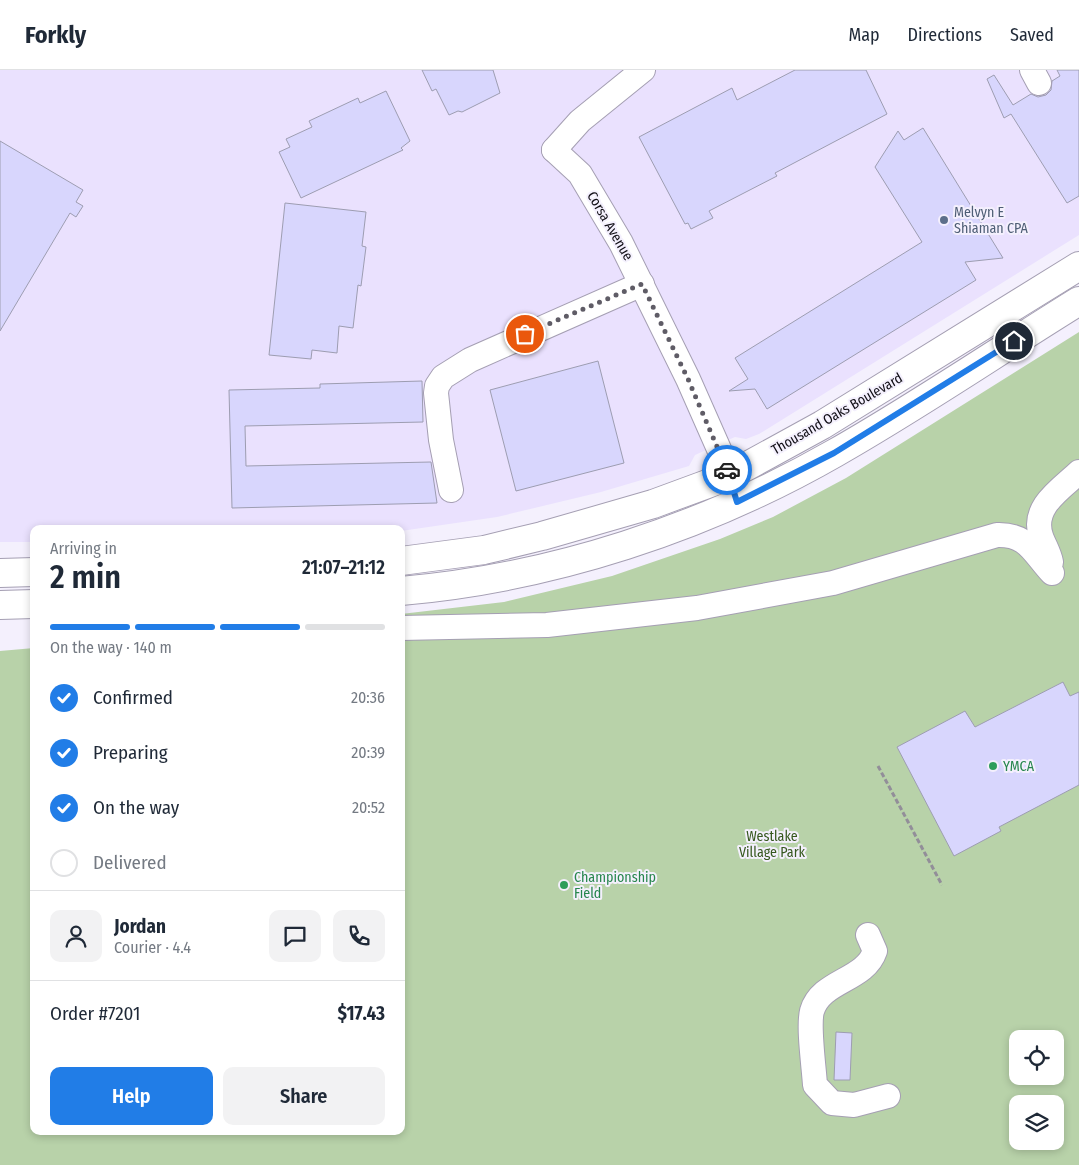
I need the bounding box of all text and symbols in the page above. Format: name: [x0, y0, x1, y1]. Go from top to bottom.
text: Forkly: [25, 21, 86, 49]
text: Map: [848, 24, 880, 46]
text: Directions: [908, 24, 982, 46]
text: Saved: [1010, 24, 1054, 46]
street label: Corsa Avenue: [583, 188, 637, 264]
place label: Melvyn E Shiaman CPA: [954, 204, 1029, 237]
marker: Melvyn E Shiaman CPA: [938, 214, 950, 226]
pin: [504, 313, 546, 355]
icon: bag: [511, 320, 539, 348]
pin: [993, 320, 1035, 362]
icon: home: [1000, 327, 1028, 355]
street label: Thousand Oaks Boulevard: [768, 370, 906, 458]
courier: [702, 445, 752, 495]
icon: car: [713, 456, 741, 484]
text: Arriving in: [50, 539, 117, 558]
text: 21:07–21:12: [302, 556, 385, 579]
text: 2 min: [50, 558, 121, 596]
text: On the way · 140 m: [50, 638, 172, 657]
icon: check: [50, 684, 78, 712]
text: Confirmed: [93, 686, 173, 709]
text: 20:36: [351, 688, 385, 707]
icon: check: [50, 739, 78, 767]
text: Preparing: [93, 741, 168, 764]
text: 20:39: [351, 743, 385, 762]
place label: YMCA: [1003, 758, 1035, 775]
marker: YMCA: [987, 760, 999, 772]
icon: check: [50, 794, 78, 822]
text: On the way: [93, 796, 179, 819]
text: 20:52: [352, 798, 385, 817]
park label: Westlake Village Park: [739, 828, 806, 861]
text: Delivered: [93, 851, 167, 874]
place label: Championship Field: [574, 869, 656, 902]
marker: Championship Field: [558, 879, 570, 891]
button: person: [50, 910, 102, 962]
button: chat: [269, 910, 321, 962]
button: phone: [333, 910, 385, 962]
text: Jordan: [114, 915, 166, 938]
text: Courier · 4.4: [114, 938, 191, 957]
text: Order #7201: [50, 1002, 140, 1025]
text: $17.43: [338, 1002, 385, 1025]
map controls: [1009, 1030, 1064, 1150]
button: locate: [1009, 1030, 1064, 1085]
button: Help: [50, 1067, 213, 1125]
button: Share: [223, 1067, 385, 1125]
button: layers: [1009, 1095, 1064, 1150]

